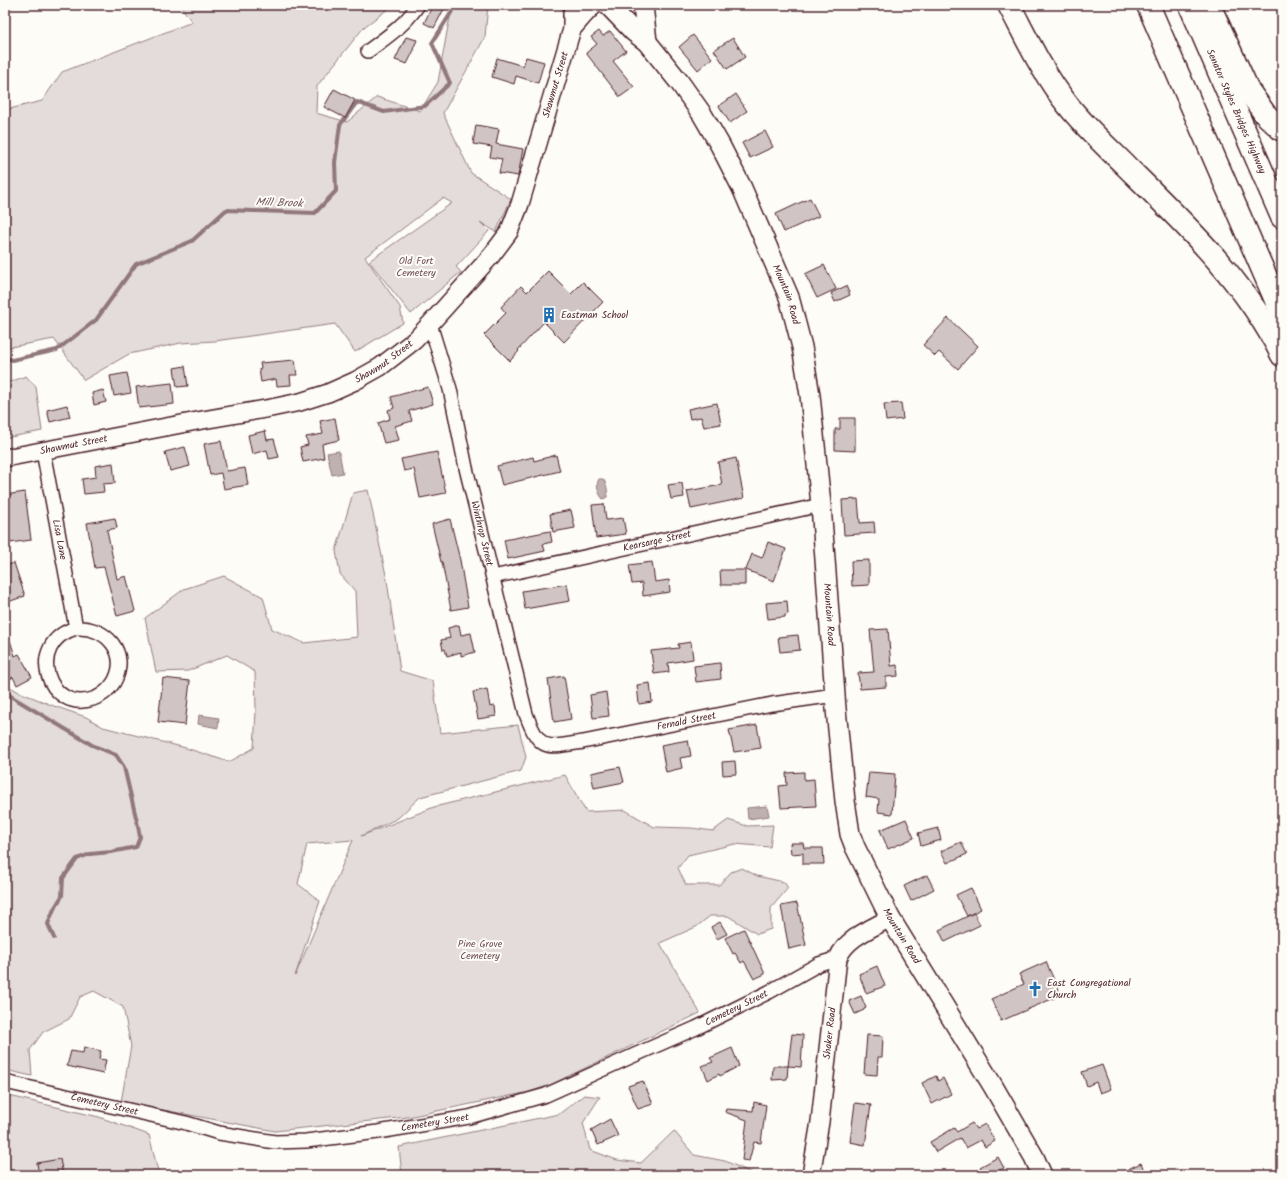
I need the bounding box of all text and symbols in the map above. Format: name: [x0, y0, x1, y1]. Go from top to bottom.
street label: Senator Styles Bridges Highway: [1202, 46, 1270, 177]
street label: Shawmut Street: [538, 50, 573, 120]
water label: Mill Brook: [255, 193, 305, 213]
park label: Old Fort Cemetery: [396, 253, 436, 281]
street label: Mountain Road: [768, 262, 804, 327]
building icon: Eastman School: [540, 306, 558, 324]
place label: Eastman School: [561, 307, 629, 323]
street label: Shawmut Street: [352, 336, 417, 388]
street label: Shawmut Street: [39, 430, 109, 459]
street label: Winthrop Street: [466, 499, 498, 568]
street label: Lisa Lane: [48, 518, 71, 562]
street label: Kearsarge Street: [622, 526, 693, 556]
street label: Mountain Road: [819, 582, 839, 647]
street label: Fernald Street: [655, 707, 717, 735]
street label: Mountain Road: [878, 905, 925, 968]
park label: Pine Grove Cemetery: [458, 936, 503, 964]
place label: East Congregational Church: [1047, 975, 1131, 1003]
church icon: East Congregational Church: [1026, 980, 1044, 998]
street label: Cemetery Street: [702, 986, 771, 1030]
street label: Shaker Road: [819, 1006, 841, 1060]
street label: Cemetery Street: [69, 1089, 140, 1120]
street label: Cemetery Street: [400, 1109, 470, 1136]

